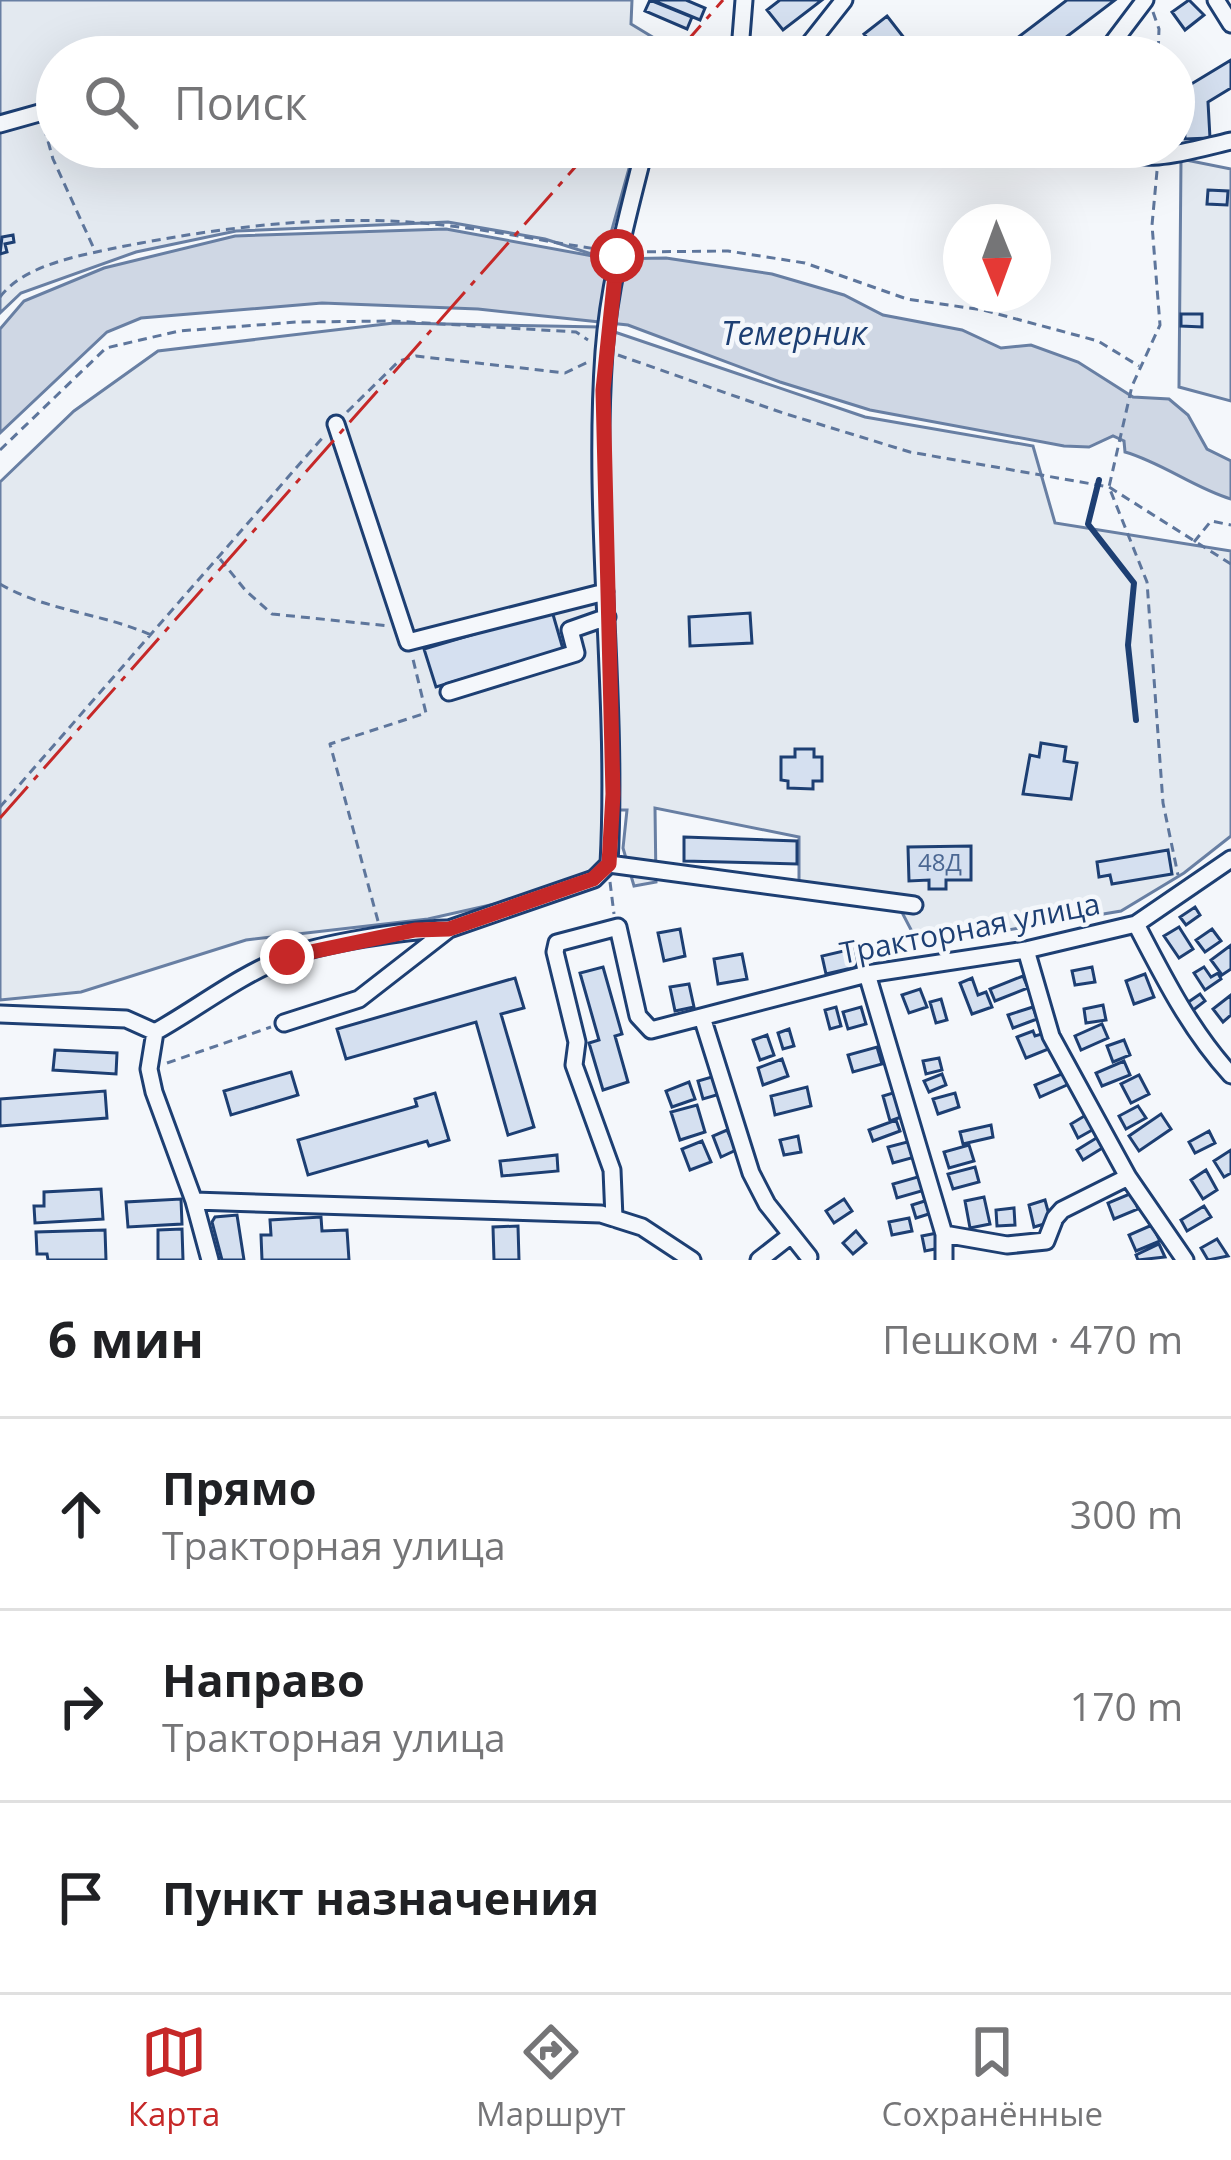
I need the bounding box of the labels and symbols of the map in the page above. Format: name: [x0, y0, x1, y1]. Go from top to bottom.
north arrow: [943, 204, 1051, 312]
route start: [590, 229, 644, 283]
water label: Темерник: [721, 310, 869, 355]
house number: 48Д: [918, 845, 962, 878]
street label: Тракторная улица: [836, 882, 1103, 973]
route end: [260, 930, 314, 984]

